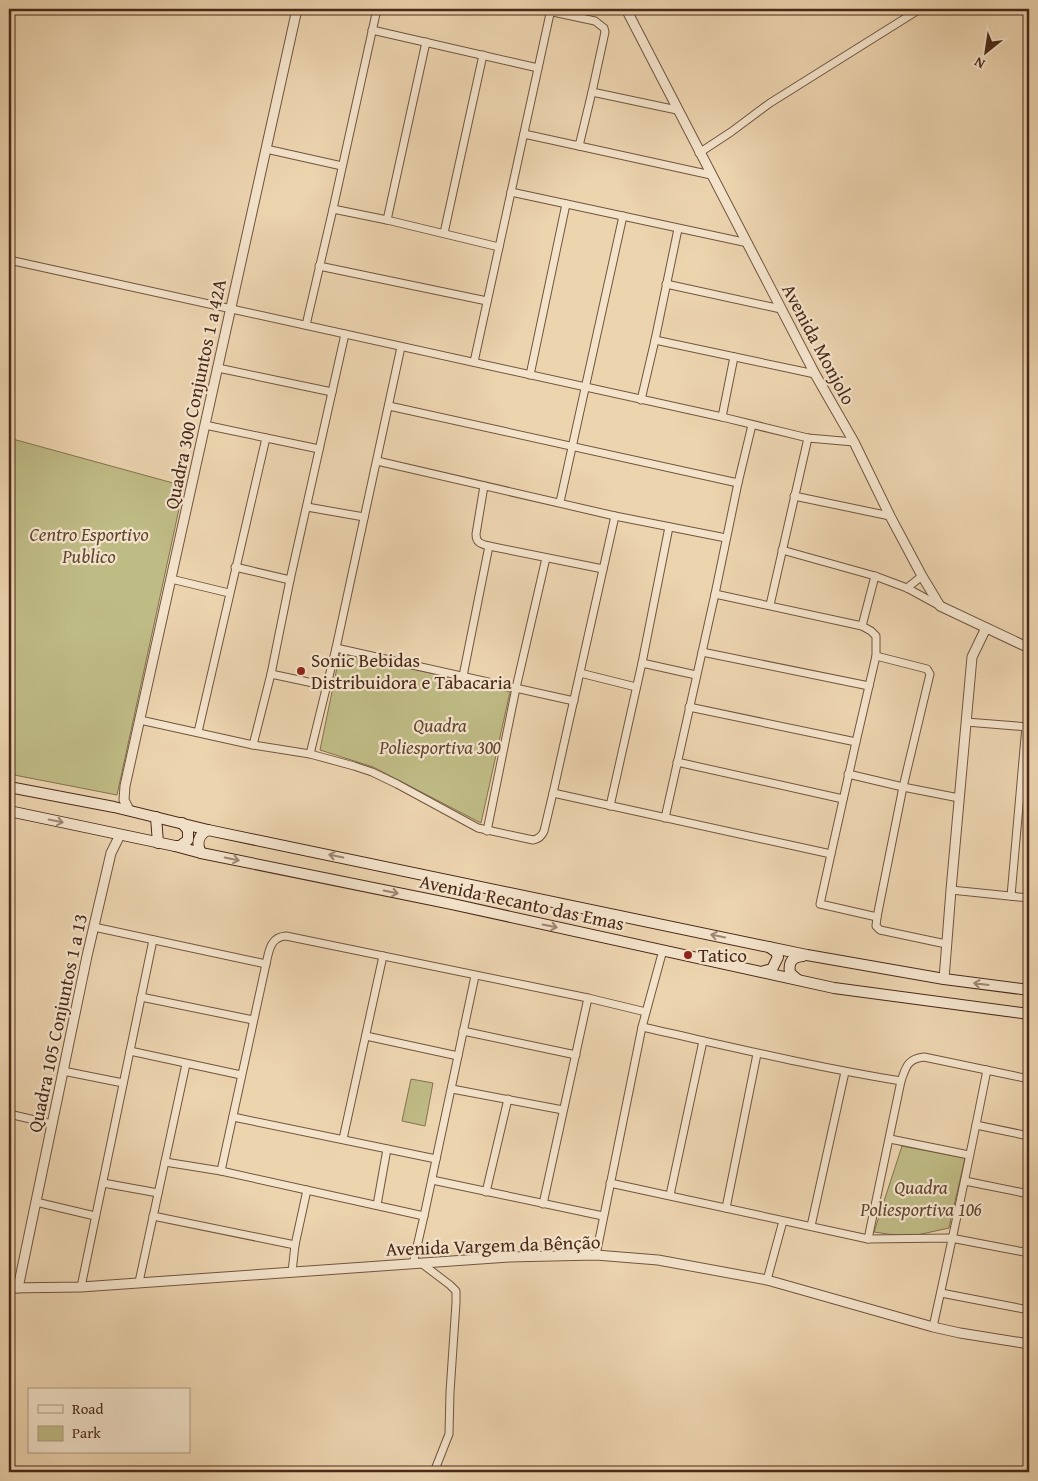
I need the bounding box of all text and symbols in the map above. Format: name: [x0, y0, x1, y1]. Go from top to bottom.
north arrow: [960, 28, 1010, 78]
text: N: [970, 52, 989, 74]
street label: Quadra 300 Conjuntos 1 a 42A: [157, 276, 233, 512]
street label: Avenida Monjolo: [775, 278, 863, 410]
park label: Centro Esportivo Publico: [29, 520, 149, 570]
place label: Sonic Bebidas Distribuidora e Tabacaria: [311, 646, 512, 696]
marker: Sonic Bebidas Distribuidora e Tabacaria: [295, 665, 307, 677]
park label: Quadra Poliesportiva 300: [378, 711, 501, 761]
one-way arrow: [48, 817, 64, 826]
one-way arrow: [328, 851, 344, 860]
one-way arrow: [224, 855, 240, 865]
street label: Avenida Recanto das Emas: [417, 867, 627, 937]
one-way arrow: [383, 888, 399, 897]
street label: Quadra 105 Conjuntos 1 a 13: [20, 911, 94, 1135]
one-way arrow: [542, 922, 558, 931]
one-way arrow: [710, 931, 726, 941]
place label: Tatico: [698, 941, 747, 969]
marker: Tatico: [682, 949, 694, 961]
one-way arrow: [973, 979, 989, 989]
park label: Quadra Poliesportiva 106: [859, 1173, 982, 1223]
street label: Avenida Vargem da Bênção: [385, 1227, 601, 1263]
legend: [28, 1388, 190, 1454]
text: Road: [72, 1398, 103, 1419]
text: Park: [72, 1422, 101, 1443]

